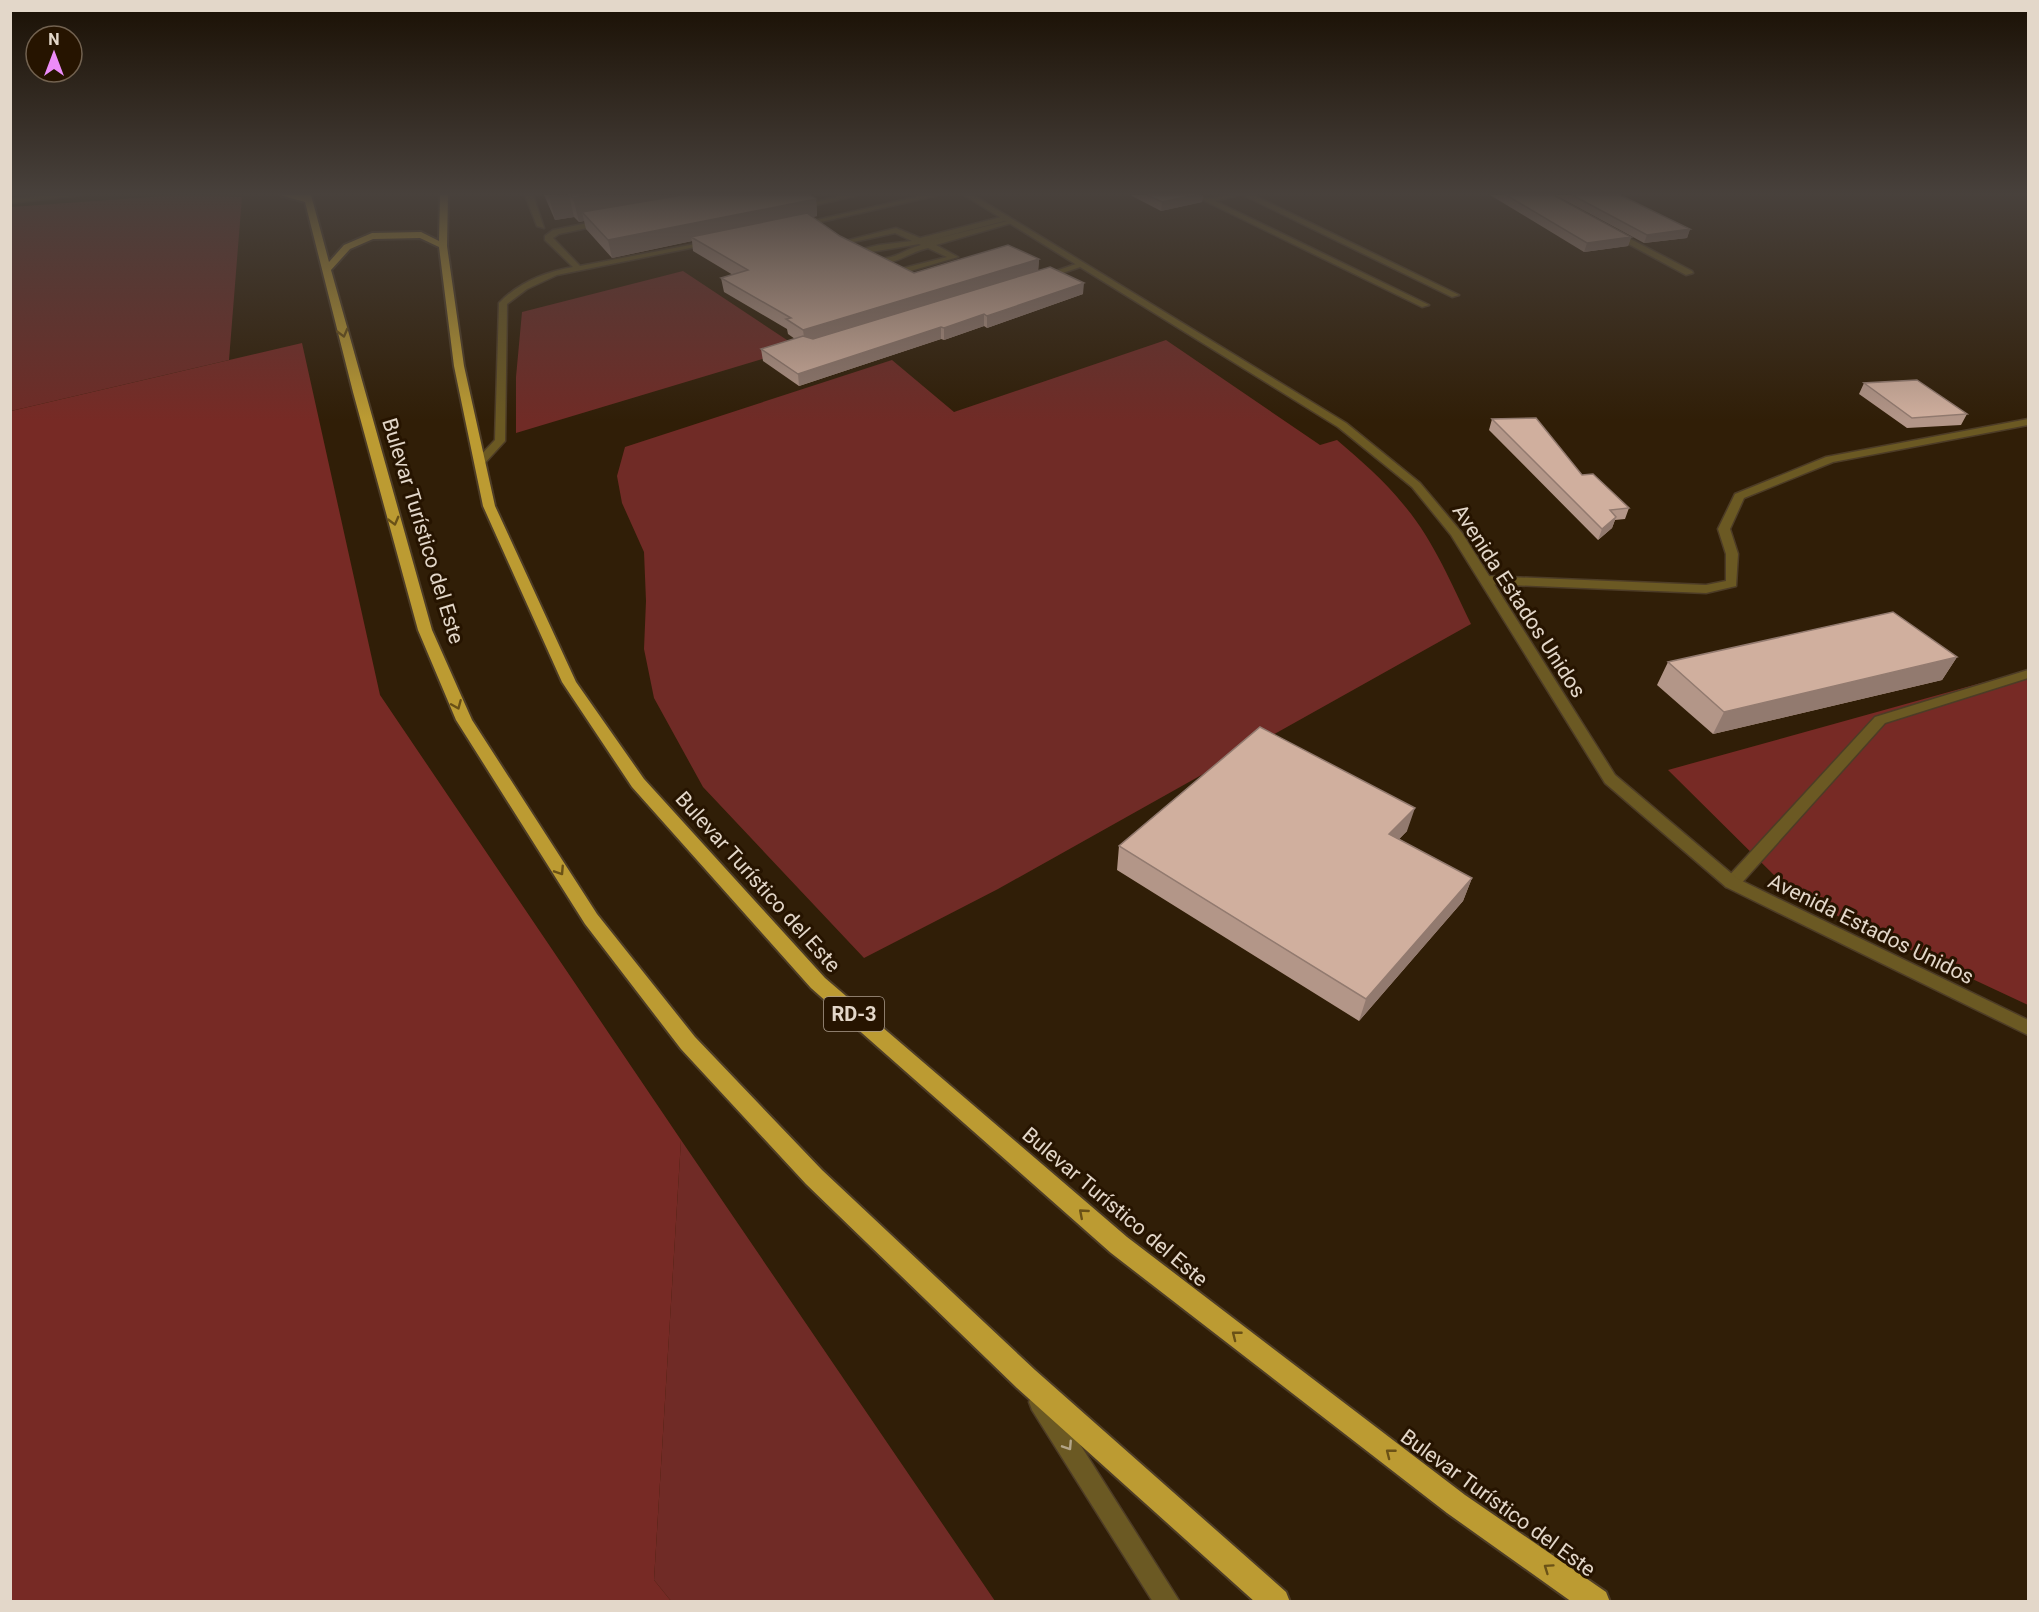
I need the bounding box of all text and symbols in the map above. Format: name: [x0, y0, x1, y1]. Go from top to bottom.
north arrow: [24, 24, 84, 84]
text: N: [48, 30, 60, 49]
one-way arrow: [335, 328, 348, 338]
street label: Bulevar Turístico del Este: [377, 415, 469, 647]
street label: Avenida Estados Unidos: [1448, 500, 1590, 702]
one-way arrow: [386, 516, 399, 526]
one-way arrow: [450, 699, 462, 710]
street label: Bulevar Turístico del Este: [671, 787, 845, 977]
one-way arrow: [552, 865, 564, 875]
street label: Avenida Estados Unidos: [1764, 869, 1978, 989]
road number: RD-3: [824, 997, 884, 1031]
street label: Bulevar Turístico del Este: [1017, 1122, 1213, 1292]
one-way arrow: [1079, 1210, 1090, 1221]
one-way arrow: [1231, 1331, 1242, 1342]
street label: Bulevar Turístico del Este: [1396, 1424, 1600, 1582]
one-way arrow: [1061, 1440, 1073, 1450]
one-way arrow: [1386, 1450, 1397, 1461]
one-way arrow: [1544, 1564, 1555, 1575]

